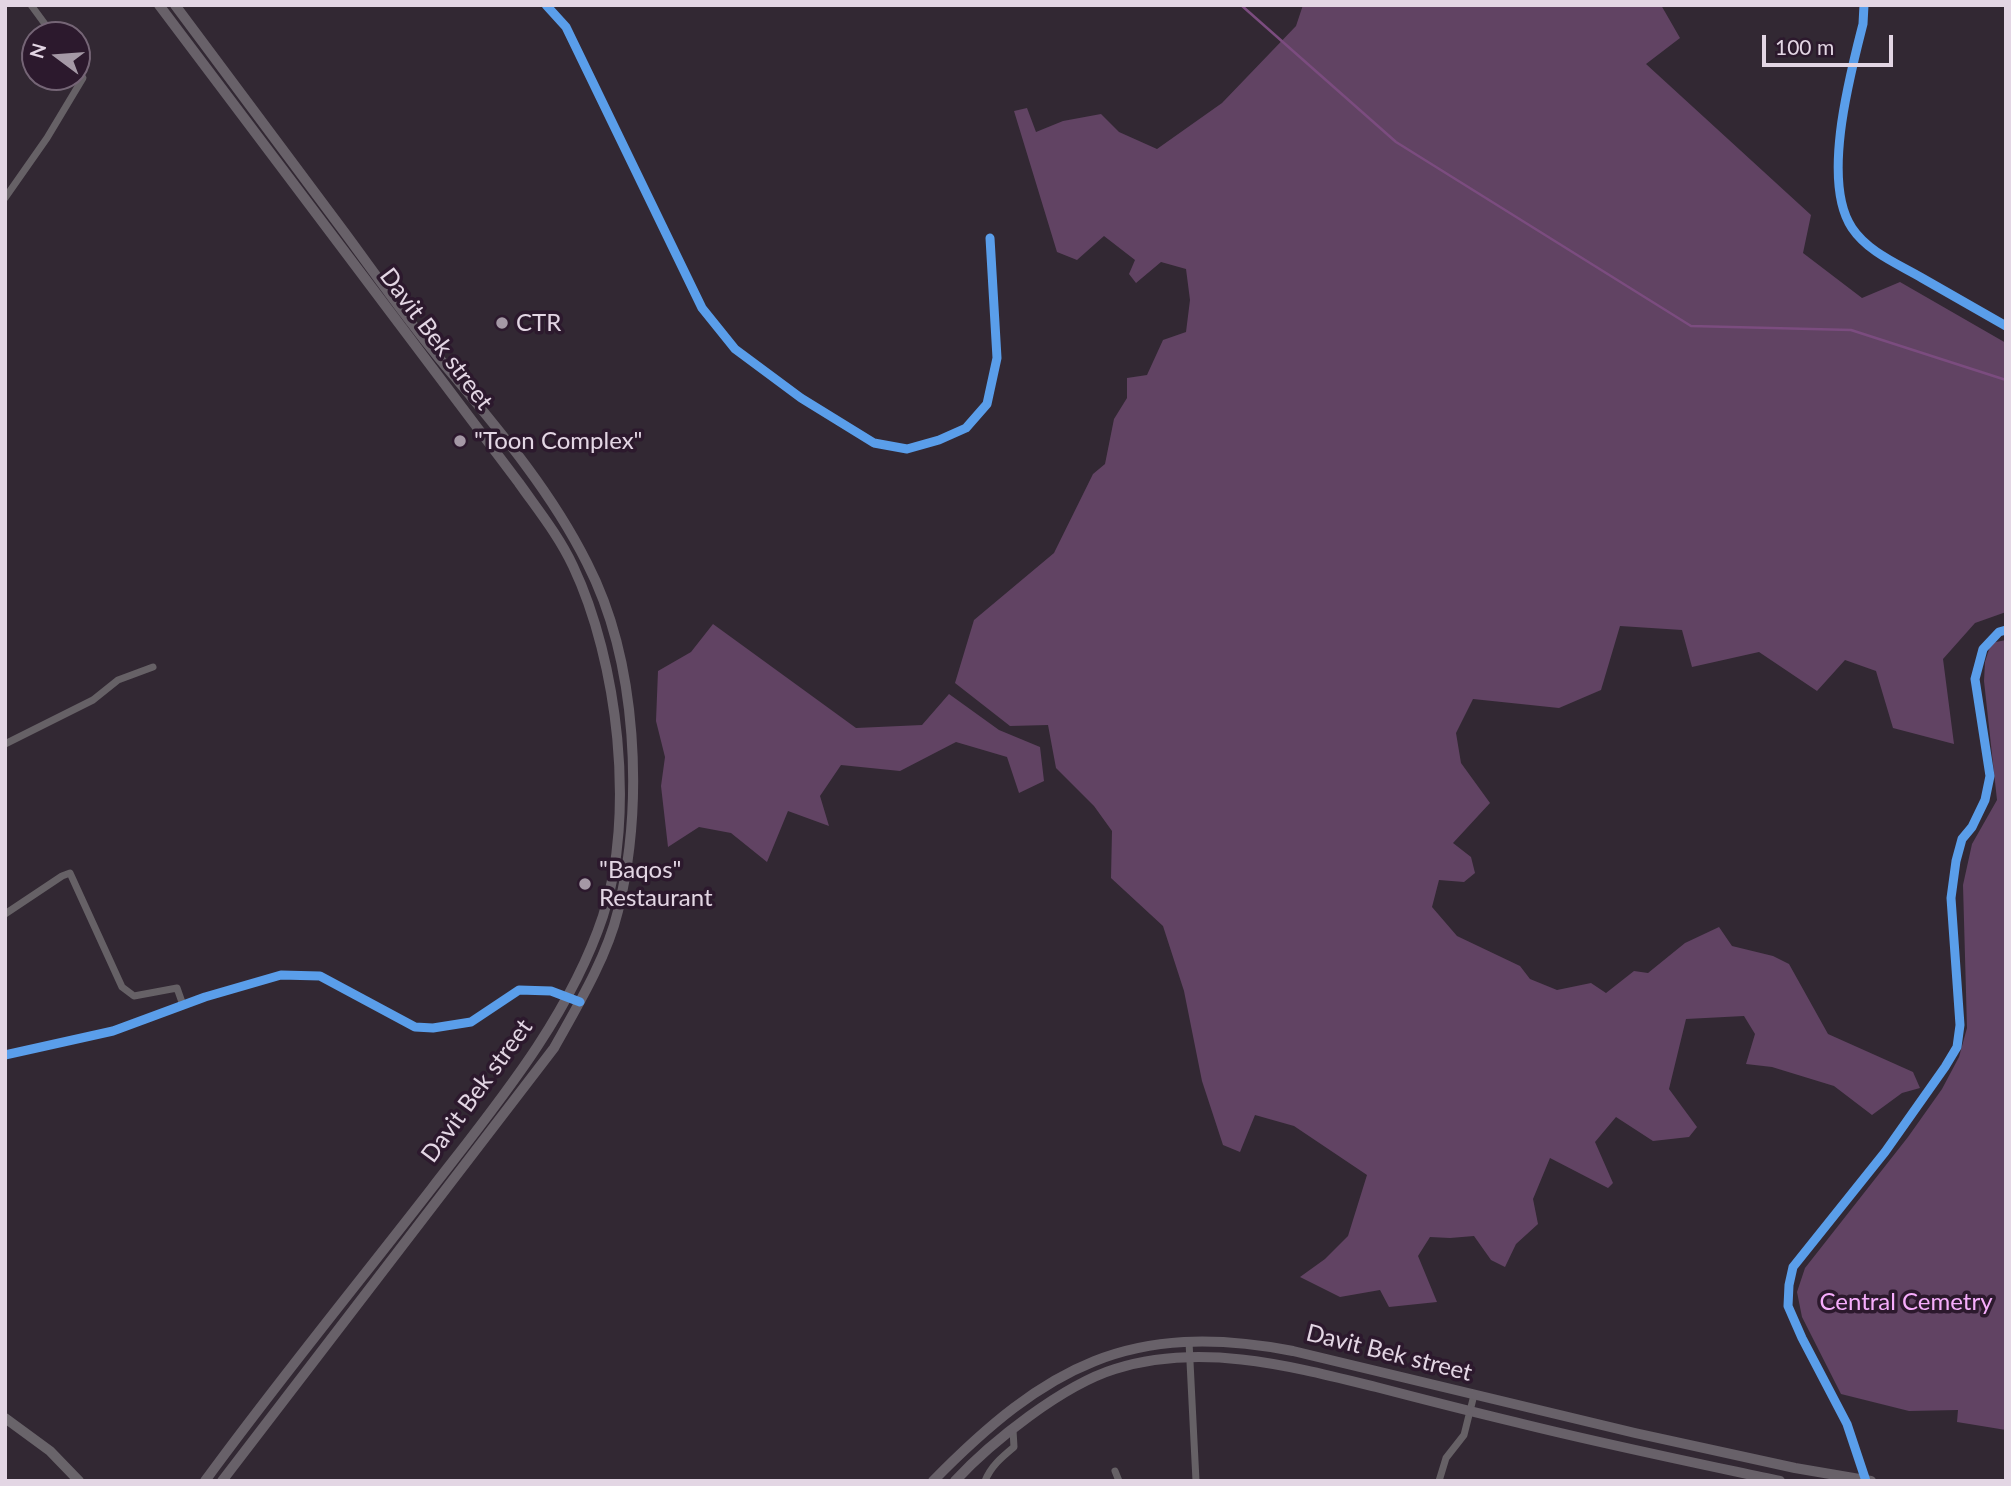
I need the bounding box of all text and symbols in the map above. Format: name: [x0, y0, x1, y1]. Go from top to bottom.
north arrow: [21, 21, 91, 91]
scale bar: [1766, 21, 1897, 65]
text: 100 m: [1775, 34, 1834, 59]
text: N: [24, 40, 50, 61]
street label: Davit Bek street: [373, 262, 499, 416]
place label: CTR: [516, 309, 561, 337]
marker: CTR: [494, 315, 510, 331]
place label: "Toon Complex": [474, 427, 643, 455]
marker: "Toon Complex": [452, 433, 468, 449]
place label: "Baqos" Restaurant: [599, 856, 713, 912]
marker: "Baqos" Restaurant: [577, 876, 593, 892]
street label: Davit Bek street: [415, 1014, 539, 1168]
park label: Central Cemetry: [1819, 1288, 1993, 1316]
street label: Davit Bek street: [1303, 1318, 1475, 1388]

